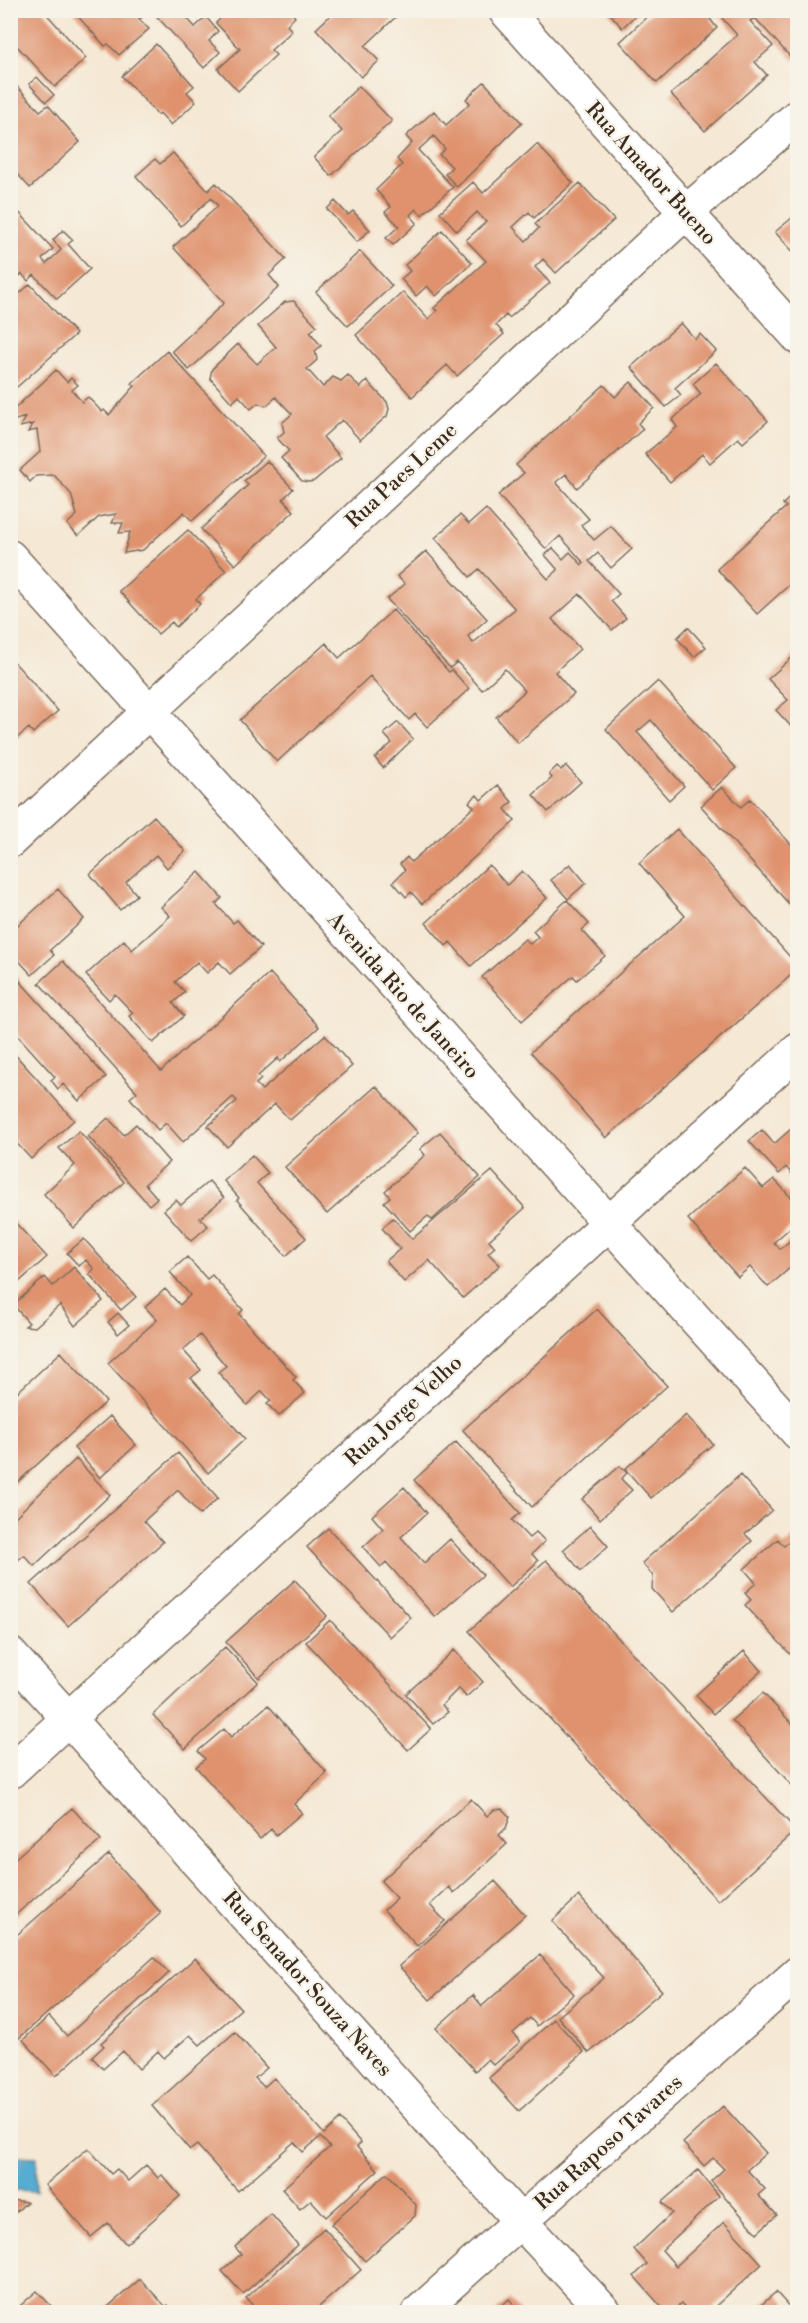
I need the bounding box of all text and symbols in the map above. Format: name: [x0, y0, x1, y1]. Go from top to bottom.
street label: Rua Amador Bueno: [580, 97, 722, 251]
street label: Rua Paes Leme: [341, 418, 463, 534]
street label: Avenida Rio de Janeiro: [321, 907, 485, 1085]
street label: Rua Jorge Velho: [340, 1350, 468, 1472]
street label: Rua Senador Souza Naves: [217, 1886, 397, 2082]
street label: Rua Raposo Tavares: [530, 2070, 688, 2216]

